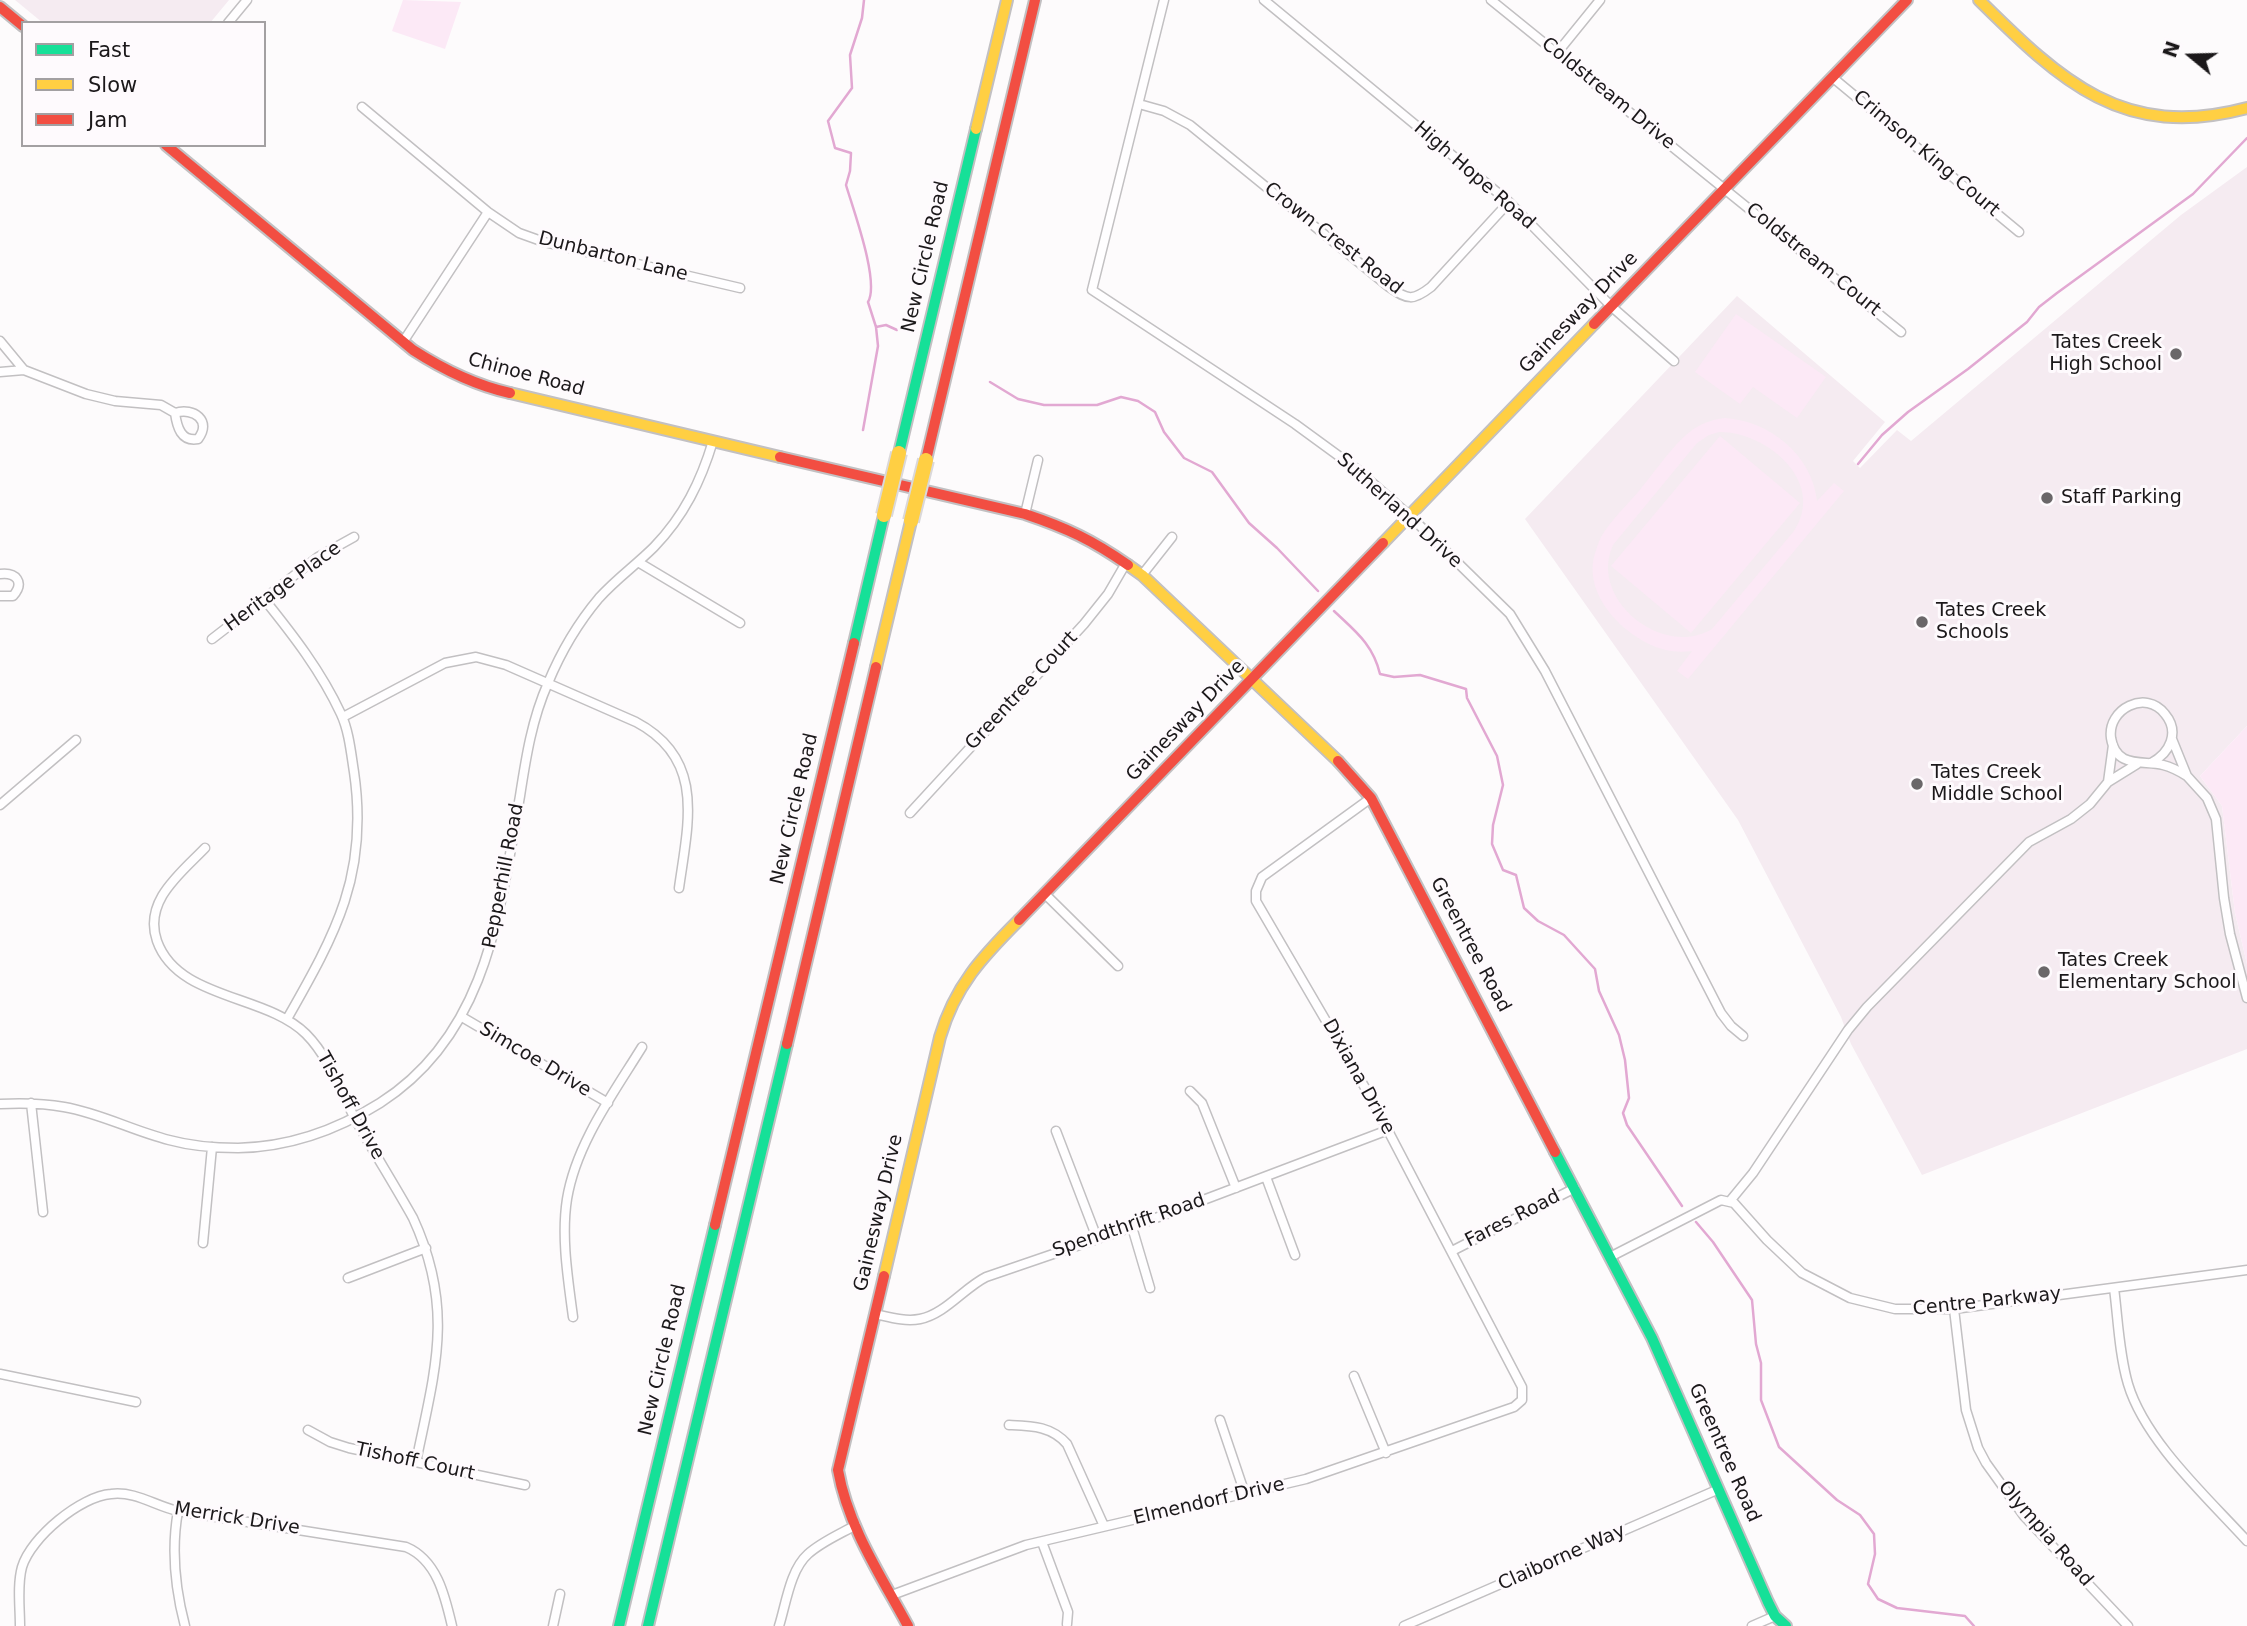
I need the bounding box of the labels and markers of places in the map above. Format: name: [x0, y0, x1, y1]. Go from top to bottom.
place label: Tates Creek High School: [2049, 332, 2162, 376]
marker: Tates Creek High School: [2168, 346, 2184, 362]
place label: Staff Parking: [2061, 487, 2182, 509]
marker: Staff Parking: [2039, 490, 2055, 506]
place label: Tates Creek Schools: [1936, 600, 2046, 644]
marker: Tates Creek Schools: [1914, 614, 1930, 630]
place label: Tates Creek Middle School: [1931, 762, 2063, 806]
marker: Tates Creek Middle School: [1909, 776, 1925, 792]
place label: Tates Creek Elementary School: [2058, 950, 2236, 994]
marker: Tates Creek Elementary School: [2036, 964, 2052, 980]

